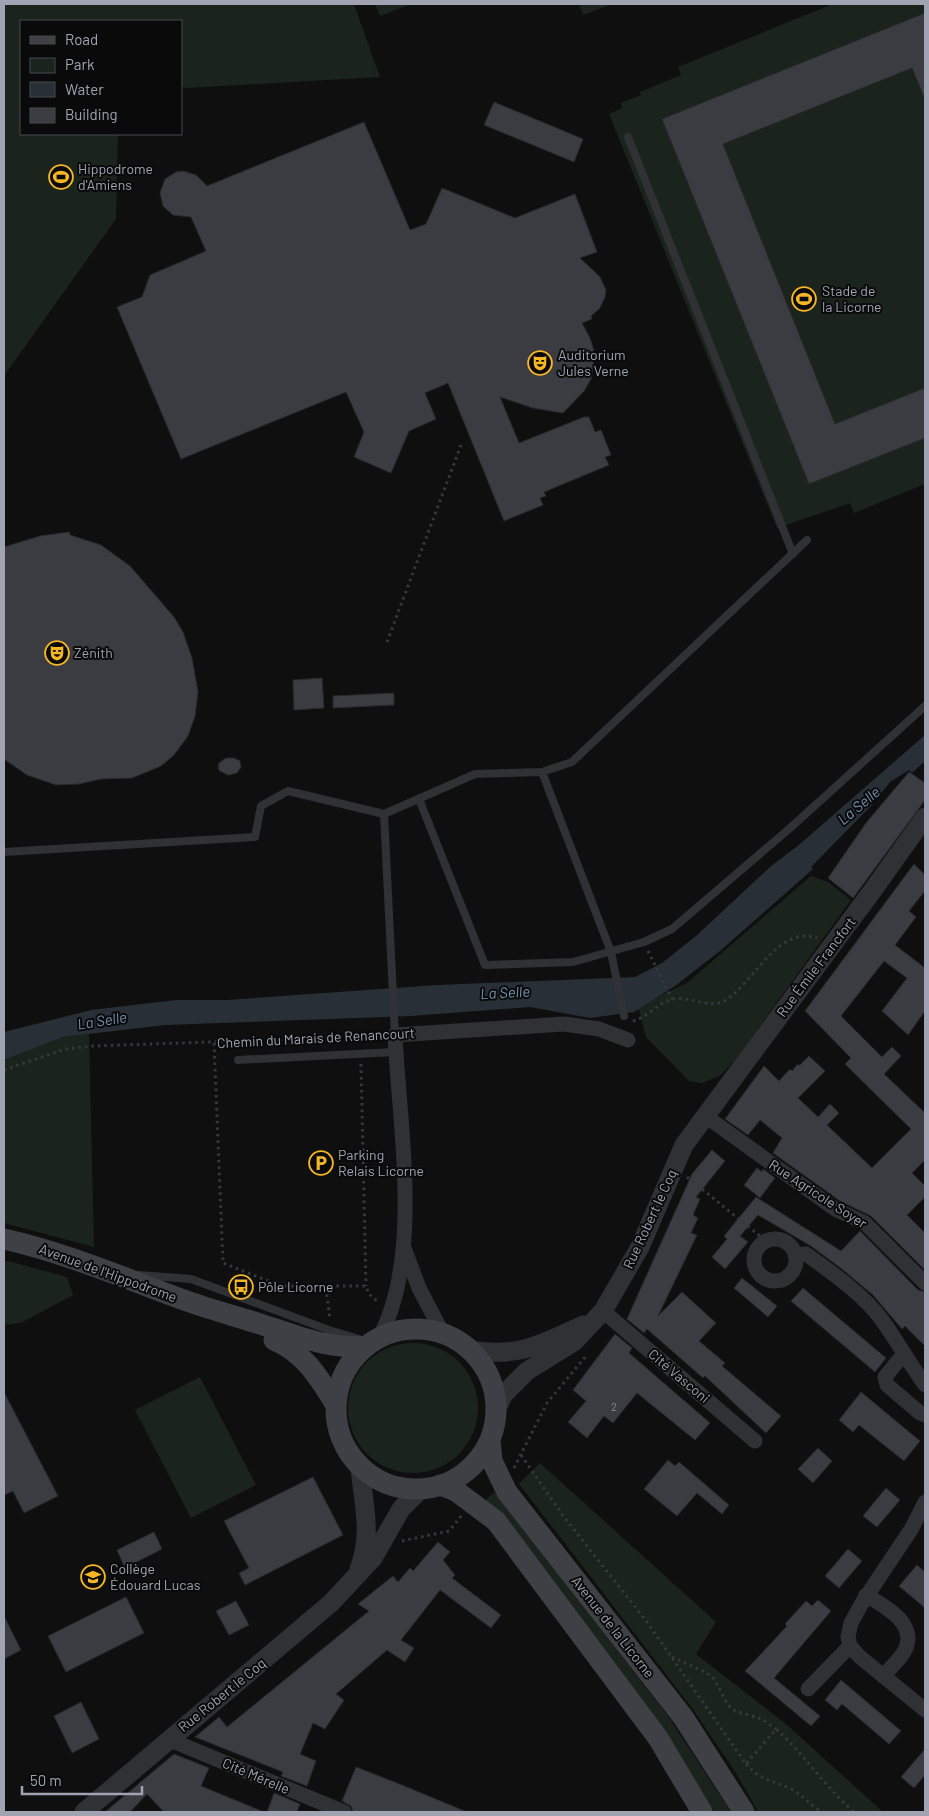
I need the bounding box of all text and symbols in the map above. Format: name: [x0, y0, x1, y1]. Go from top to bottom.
legend: [20, 20, 182, 135]
text: Road: [65, 30, 98, 48]
text: Park: [65, 55, 95, 73]
text: Water: [65, 80, 104, 98]
text: Building: [65, 105, 118, 123]
place label: Hippodrome d'Amiens: [78, 160, 153, 193]
sports icon: Hippodrome d'Amiens: [48, 164, 74, 190]
place label: Stade de la Licorne: [822, 282, 882, 315]
sports icon: Stade de la Licorne: [791, 286, 817, 312]
place label: Auditorium Jules Verne: [558, 346, 629, 379]
theatre icon: Auditorium Jules Verne: [527, 350, 553, 376]
theatre icon: Zénith: [44, 640, 70, 666]
place label: Zénith: [74, 644, 113, 661]
water label: La Selle: [833, 782, 883, 828]
street label: Rue Émile Francfort: [773, 913, 859, 1020]
water label: La Selle: [480, 982, 531, 1002]
water label: La Selle: [76, 1007, 128, 1033]
street label: Chemin du Marais de Renancourt: [217, 1024, 415, 1051]
place label: Parking Relais Licorne: [338, 1146, 424, 1179]
parking icon: Parking Relais Licorne: [308, 1150, 334, 1176]
street label: Rue Agricole Soyer: [766, 1156, 870, 1232]
street label: Rue Robert le Coq: [619, 1166, 680, 1271]
street label: Avenue de l'Hippodrome: [37, 1240, 179, 1305]
bus stop icon: Pôle Licorne: [228, 1274, 254, 1300]
place label: Pôle Licorne: [258, 1278, 333, 1295]
street label: Cité Vasconi: [645, 1345, 713, 1406]
house number: 2: [611, 1400, 617, 1413]
place label: Collège Édouard Lucas: [110, 1560, 201, 1593]
school or university icon: Collège Édouard Lucas: [80, 1564, 106, 1590]
street label: Avenue de la Licorne: [568, 1572, 659, 1681]
street label: Rue Robert le Coq: [174, 1654, 269, 1735]
street label: Cité Mérelle: [220, 1754, 292, 1797]
scale bar: [22, 1764, 142, 1796]
text: 50 m: [30, 1771, 62, 1789]

